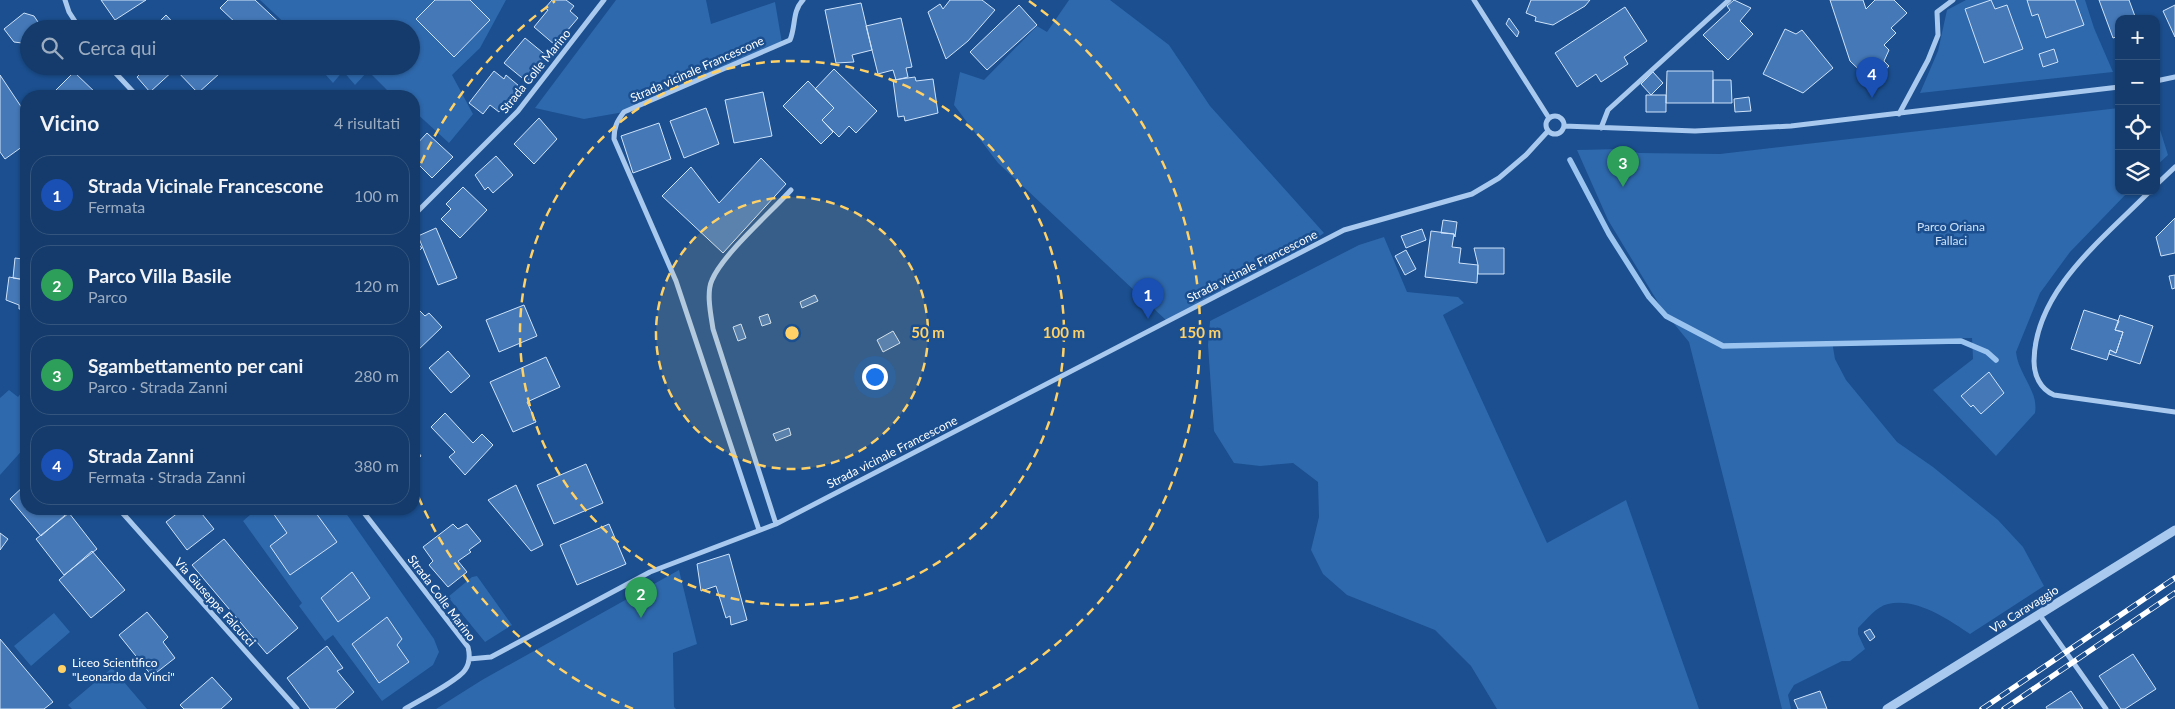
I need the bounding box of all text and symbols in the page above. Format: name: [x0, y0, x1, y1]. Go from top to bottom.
map controls: [2115, 15, 2160, 195]
button: +: [2115, 15, 2160, 60]
search box: [20, 20, 420, 75]
street label: Strada Colle Marino: [496, 26, 574, 116]
street label: Strada vicinale Francescone: [628, 33, 766, 105]
icon: search: [38, 34, 66, 62]
text: Cerca qui: [78, 36, 156, 59]
pin: 4: [1856, 57, 1888, 98]
button: −: [2115, 60, 2160, 105]
button: locate: [2115, 105, 2160, 150]
text: Vicino: [40, 110, 99, 135]
text: 4 risultati: [334, 113, 400, 132]
pin: 3: [1607, 146, 1639, 187]
button: layers: [2115, 150, 2160, 195]
text: Strada Vicinale Francescone: [88, 174, 323, 197]
text: 1: [52, 186, 62, 205]
text: 100 m: [354, 186, 399, 205]
text: Fermata: [88, 197, 145, 216]
park label: Parco Oriana Fallaci: [1917, 219, 1985, 248]
street label: Strada vicinale Francescone: [1184, 226, 1320, 306]
text: Parco Villa Basile: [88, 264, 232, 287]
text: 2: [52, 276, 62, 295]
text: 120 m: [354, 276, 399, 295]
pin: 1: [1132, 278, 1164, 319]
text: Parco: [88, 287, 127, 306]
text: 50 m: [911, 323, 945, 341]
text: 100 m: [1043, 323, 1085, 341]
text: 150 m: [1179, 323, 1221, 341]
centre of rings: [783, 324, 801, 342]
text: Sgambettamento per cani: [88, 354, 303, 377]
your location: [862, 364, 888, 390]
text: 3: [52, 366, 62, 385]
text: 280 m: [354, 366, 399, 385]
text: Parco · Strada Zanni: [88, 377, 228, 396]
street label: Strada vicinale Francescone: [824, 412, 960, 492]
text: Strada Zanni: [88, 444, 194, 467]
text: 4: [52, 456, 62, 475]
text: 380 m: [354, 456, 399, 475]
text: Fermata · Strada Zanni: [88, 467, 246, 486]
street label: Strada Colle Marino: [405, 552, 479, 644]
street label: Via Giuseppe Falcucci: [171, 555, 259, 650]
pin: 2: [625, 577, 657, 618]
street label: Via Caravaggio: [1987, 582, 2061, 636]
place label: Liceo Scientifico "Leonardo da Vinci": [72, 655, 175, 684]
marker: Liceo Scientifico "Leonardo da Vinci": [56, 663, 68, 675]

